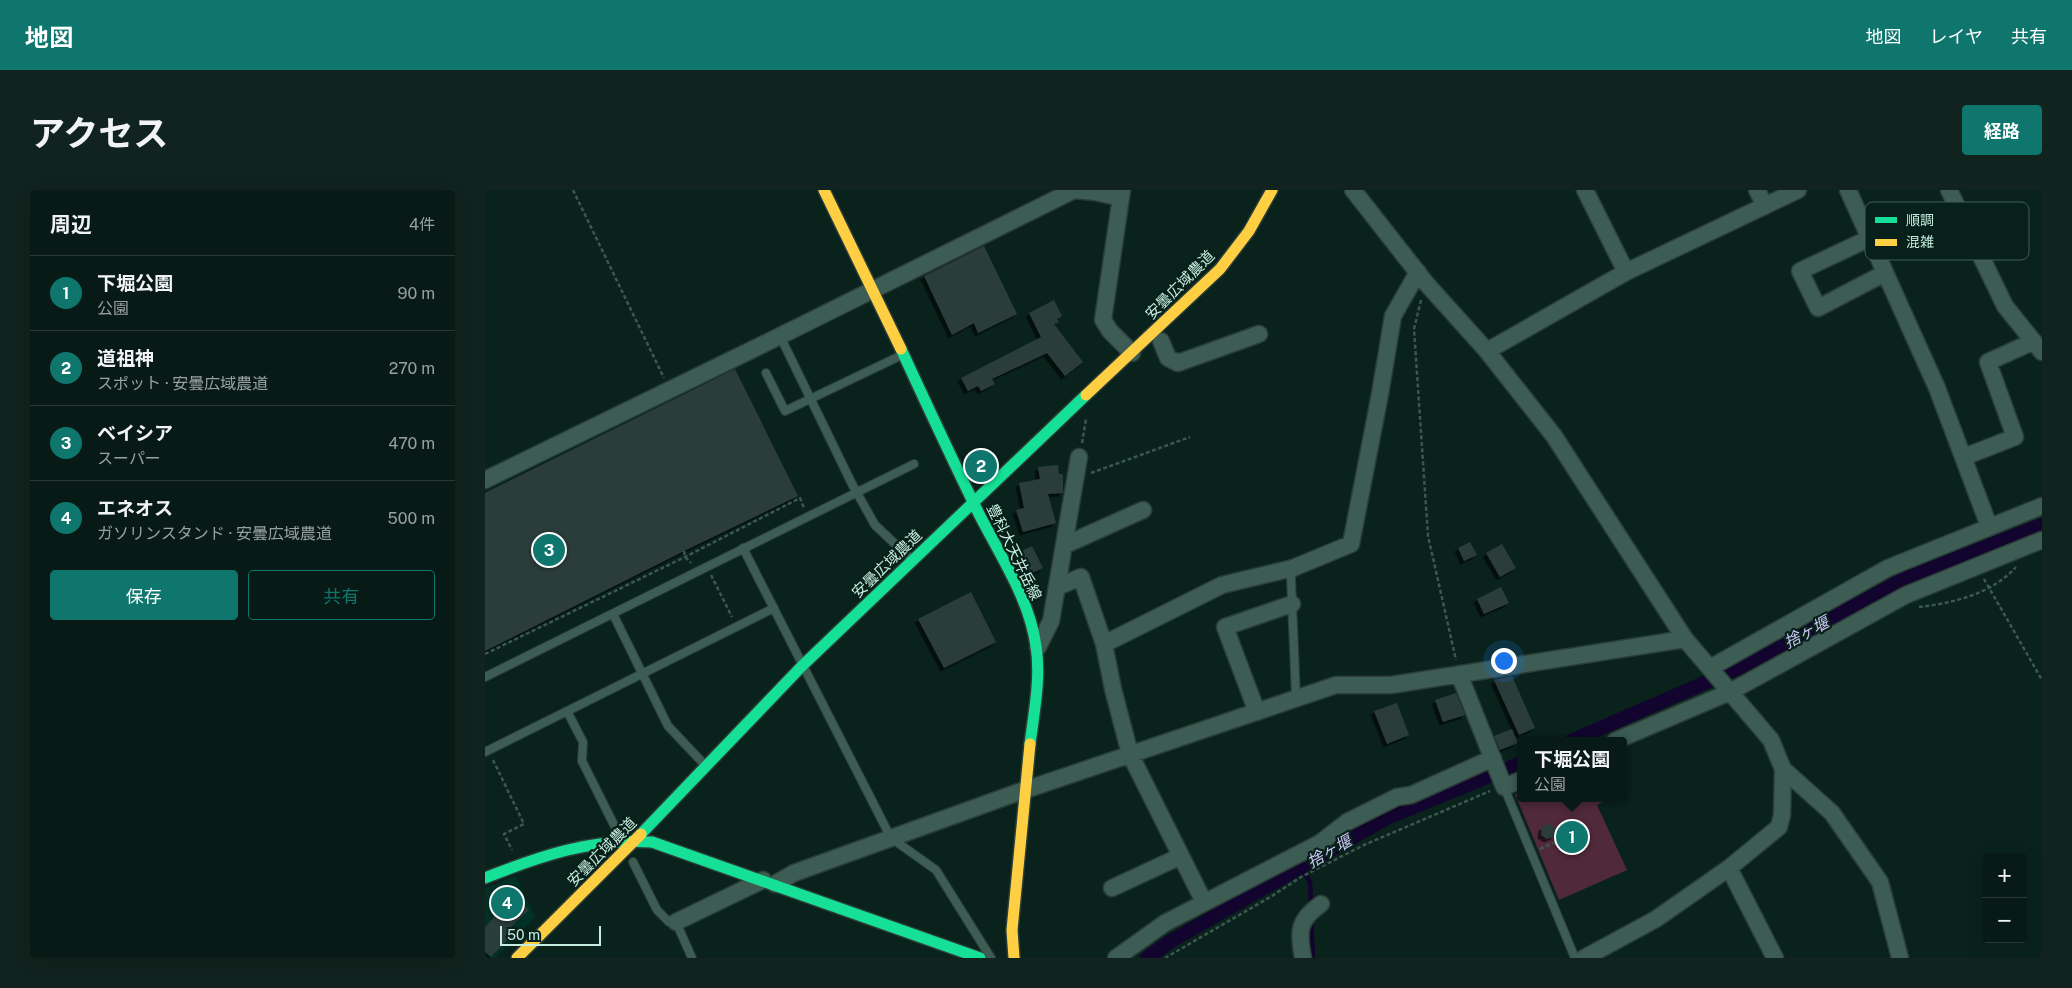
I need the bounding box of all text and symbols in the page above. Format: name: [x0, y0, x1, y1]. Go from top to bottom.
text: 地図: [25, 23, 73, 51]
text: 地図: [1866, 26, 1902, 47]
text: レイヤ: [1930, 26, 1983, 47]
text: 共有: [2011, 26, 2047, 47]
button: 経路: [1962, 105, 2042, 155]
text: アクセス: [30, 113, 168, 154]
legend: [1865, 202, 2029, 260]
text: 周辺: [50, 212, 92, 237]
text: 順調: [1906, 212, 1934, 228]
text: 4件: [409, 215, 435, 234]
text: 混雑: [1906, 234, 1934, 250]
street label: 安曇広域農道: [1142, 247, 1217, 322]
text: 下堀公園: [97, 272, 173, 294]
text: 1: [63, 284, 69, 303]
text: 90 m: [398, 284, 435, 303]
text: 公園: [97, 299, 129, 318]
text: 道祖神: [97, 347, 154, 369]
text: 2: [61, 359, 71, 378]
text: 270 m: [389, 359, 435, 378]
text: スポット · 安曇広域農道: [97, 374, 268, 393]
text: ベイシア: [97, 422, 173, 444]
text: 3: [61, 434, 71, 453]
text: 470 m: [388, 434, 435, 453]
pin: 2: [965, 447, 997, 485]
text: スーパー: [97, 449, 161, 468]
text: エネオス: [97, 497, 173, 519]
street label: 豊科大天井岳線: [984, 501, 1045, 603]
text: 4: [61, 509, 71, 528]
text: 500 m: [388, 509, 435, 528]
text: ガソリンスタンド · 安曇広域農道: [97, 524, 332, 543]
street label: 安曇広域農道: [848, 526, 925, 601]
pin: 3: [533, 531, 565, 569]
button: 保存: [50, 570, 238, 620]
button: 共有: [248, 570, 435, 620]
water label: 捨ヶ堰: [1781, 611, 1835, 652]
your location: [1491, 648, 1517, 674]
popup: [1517, 737, 1627, 802]
text: 下堀公園: [1534, 748, 1610, 770]
text: 公園: [1534, 775, 1566, 794]
street label: 安曇広域農道: [564, 814, 639, 889]
pin: 1: [1556, 818, 1588, 856]
water label: 捨ヶ堰: [1304, 830, 1357, 872]
map controls: [1982, 853, 2027, 943]
button: +: [1982, 853, 2027, 898]
pin: 4: [491, 884, 523, 922]
button: −: [1982, 898, 2027, 943]
scale bar: [500, 923, 601, 946]
text: 50 m: [507, 927, 540, 943]

